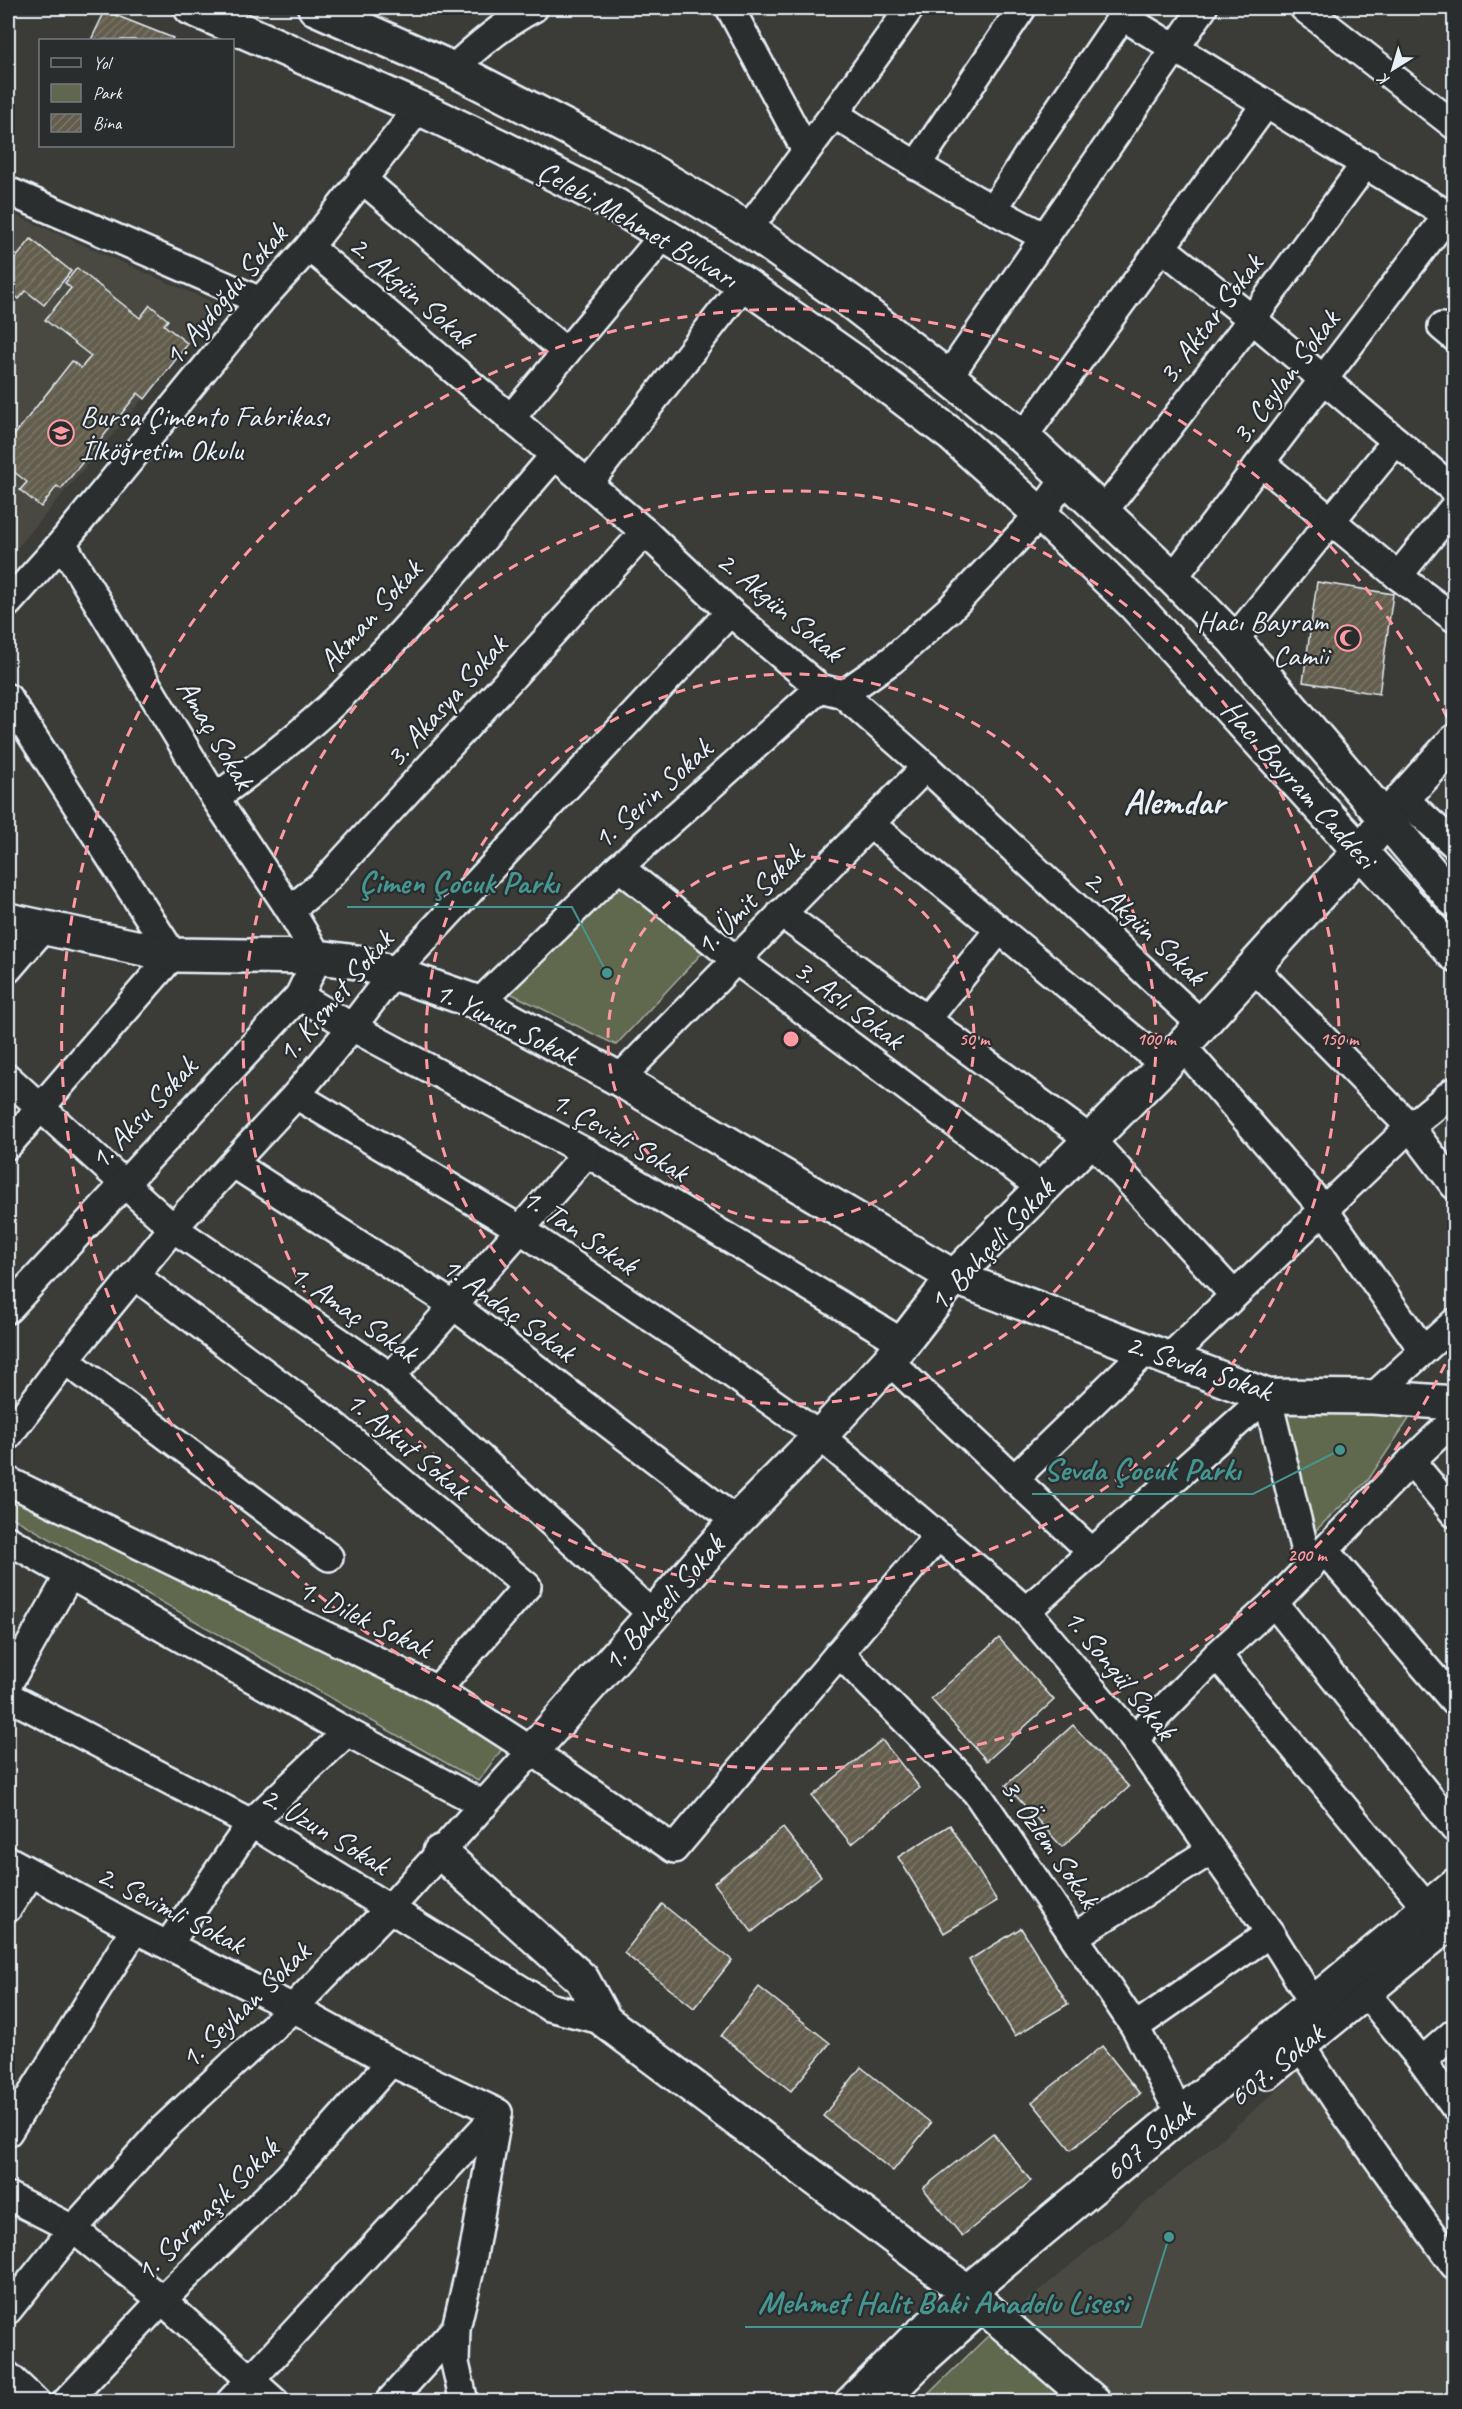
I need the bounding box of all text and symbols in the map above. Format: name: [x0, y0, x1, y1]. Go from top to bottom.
legend: [39, 39, 234, 147]
north arrow: [1363, 39, 1423, 99]
text: Yol: [93, 52, 113, 74]
text: K: [1372, 67, 1394, 91]
text: Park: [93, 82, 123, 104]
text: Bina: [93, 112, 123, 134]
street label: Çelebi Mehmet Bulvarı: [531, 151, 746, 297]
street label: 1. Aydoğdu Sokak: [155, 215, 297, 374]
street label: 2. Akgün Sokak: [341, 226, 484, 357]
street label: 3. Aktar Sokak: [1149, 245, 1272, 392]
street label: 3. Ceylan Sokak: [1222, 300, 1349, 452]
place label: Bursa Çimento Fabrikası İlköğretim Okulu: [80, 397, 331, 469]
school or university icon: Bursa Çimento Fabrikası İlköğretim Okulu: [46, 418, 76, 448]
street label: 2. Akgün Sokak: [709, 542, 853, 671]
street label: Akman Sokak: [310, 550, 432, 679]
place label: Hacı Bayram Camii: [1197, 602, 1331, 674]
mosque icon: Hacı Bayram Camii: [1333, 623, 1363, 653]
street label: 3. Akasya Sokak: [376, 625, 517, 775]
street label: Amaç Sokak: [168, 672, 265, 798]
street label: Hacı Bayram Caddesi: [1213, 692, 1387, 879]
street label: 1. Serin Sokak: [584, 729, 721, 858]
district label: Alemdar: [1123, 779, 1229, 825]
street label: 1. Ümit Sokak: [687, 835, 813, 964]
callout: Çimen Çocuk Parkı: [347, 857, 572, 907]
street label: 2. Akgün Sokak: [1076, 861, 1216, 995]
text: Çimen Çocuk Parkı: [359, 862, 561, 903]
street label: 1. Kısmet Sokak: [268, 920, 403, 1070]
street label: 3. Aslı Sokak: [786, 950, 913, 1059]
street label: 1. Yunus Sokak: [429, 972, 585, 1075]
text: 50 m: [959, 1028, 991, 1050]
text: 100 m: [1137, 1028, 1177, 1050]
text: 150 m: [1320, 1028, 1360, 1050]
centre of rings: [781, 1029, 801, 1049]
street label: 1. Aksu Sokak: [81, 1047, 206, 1177]
street label: 1. Çevizli Sokak: [544, 1081, 697, 1192]
street label: 1. Bahçeli Sokak: [920, 1169, 1064, 1319]
street label: 1. Tan Sokak: [515, 1179, 647, 1285]
street label: 1. Andaç Sokak: [434, 1248, 585, 1372]
street label: 1. Amaç Sokak: [282, 1255, 427, 1372]
street label: 2. Sevda Sokak: [1121, 1324, 1279, 1410]
street label: 1. Aykut Sokak: [338, 1382, 479, 1509]
callout: Sevda Çocuk Parkı: [1032, 1444, 1253, 1494]
text: Sevda Çocuk Parkı: [1044, 1449, 1243, 1490]
street label: 1. Bahçeli Sokak: [594, 1526, 734, 1679]
text: 200 m: [1288, 1544, 1328, 1566]
street label: 1. Dilek Sokak: [292, 1570, 440, 1667]
street label: 1. Songül Sokak: [1056, 1601, 1186, 1749]
street label: 3. Özlem Sokak: [992, 1771, 1110, 1917]
street label: 2. Uzun Sokak: [254, 1777, 398, 1884]
street label: 2. Sevimli Sokak: [91, 1856, 253, 1963]
street label: 1. Seyhan Sokak: [172, 1932, 320, 2077]
street label: 607. Sokak: [1220, 2014, 1333, 2115]
street label: 607 Sokak: [1096, 2091, 1204, 2190]
street label: 1. Sarmaşık Sokak: [127, 2129, 288, 2290]
callout: Mehmet Halit Baki Anadolu Lisesi: [745, 2277, 1141, 2327]
text: Mehmet Halit Baki Anadolu Lisesi: [758, 2282, 1133, 2323]

